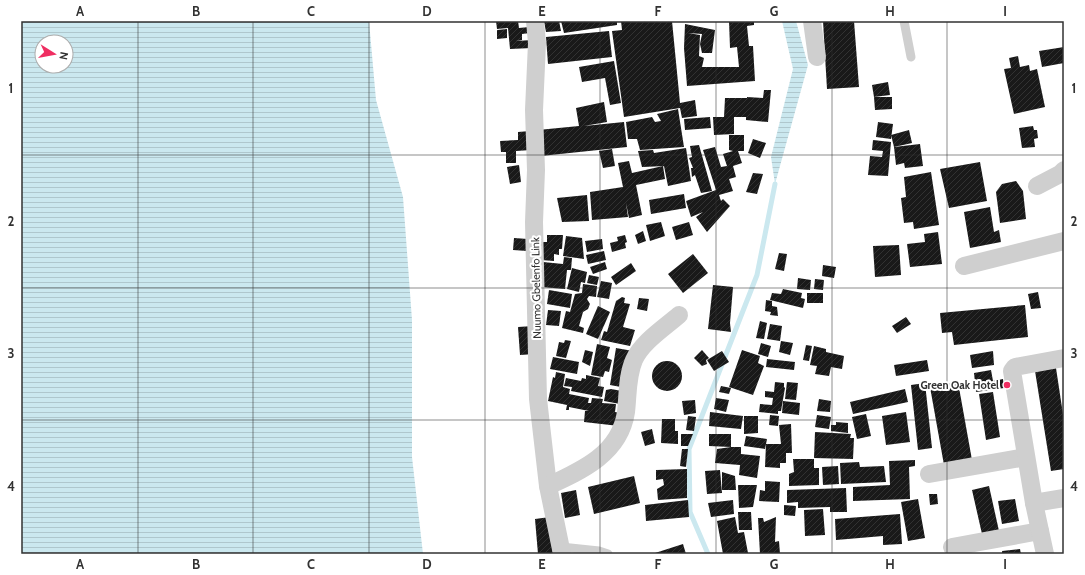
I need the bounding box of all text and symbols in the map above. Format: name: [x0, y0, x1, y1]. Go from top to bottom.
text: A: [76, 3, 85, 19]
text: B: [192, 3, 200, 19]
text: C: [307, 3, 315, 19]
text: D: [422, 3, 432, 19]
text: E: [538, 3, 546, 19]
text: F: [655, 3, 662, 19]
text: G: [770, 3, 779, 19]
text: H: [885, 3, 895, 19]
text: I: [1003, 3, 1007, 19]
north arrow: [34, 34, 74, 74]
text: N: [56, 51, 71, 61]
text: 1: [9, 80, 13, 96]
text: 1: [1072, 80, 1076, 96]
text: 2: [8, 213, 15, 229]
text: 2: [1071, 213, 1078, 229]
street label: Nuumo Gbelenfo Link: [528, 237, 544, 339]
text: 3: [7, 345, 15, 361]
text: 3: [1070, 345, 1078, 361]
place label: Green Oak Hotel: [920, 378, 999, 392]
marker: Green Oak Hotel: [1002, 380, 1012, 390]
text: 4: [7, 478, 15, 494]
text: 4: [1070, 478, 1078, 494]
text: A: [76, 556, 85, 572]
text: B: [192, 556, 200, 572]
text: C: [307, 556, 315, 572]
text: D: [422, 556, 432, 572]
text: E: [538, 556, 546, 572]
text: F: [655, 556, 662, 572]
text: G: [770, 556, 779, 572]
text: H: [885, 556, 895, 572]
text: I: [1003, 556, 1007, 572]

